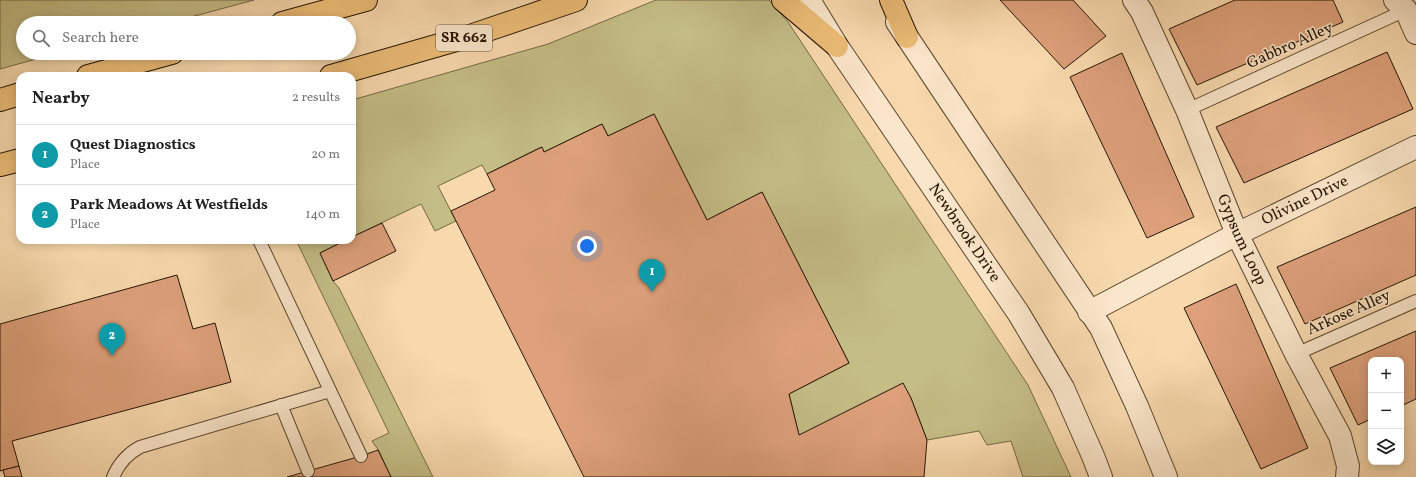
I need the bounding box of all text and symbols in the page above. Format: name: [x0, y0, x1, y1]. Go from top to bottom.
search box: [16, 16, 356, 60]
street label: Gabbro Alley: [1243, 17, 1337, 75]
road number: SR 662: [436, 25, 492, 51]
icon: search: [30, 27, 52, 49]
text: Search here: [62, 28, 139, 49]
text: Nearby: [32, 87, 90, 110]
text: 2 results: [292, 89, 340, 107]
text: Quest Diagnostics: [70, 135, 196, 156]
text: 1: [42, 146, 48, 164]
text: 20 m: [311, 146, 340, 164]
text: Place: [70, 156, 100, 174]
street label: Olivine Drive: [1258, 170, 1352, 231]
street label: Newbrook Drive: [923, 179, 1005, 287]
street label: Gypsum Loop: [1211, 191, 1272, 289]
text: Park Meadows At Westfields: [70, 195, 268, 216]
text: 2: [42, 206, 48, 224]
text: 140 m: [306, 206, 340, 224]
text: Place: [70, 216, 100, 234]
your location: [577, 236, 597, 256]
pin: 1: [639, 259, 665, 292]
street label: Arkose Alley: [1304, 285, 1395, 341]
pin: 2: [99, 323, 125, 356]
map controls: [1368, 357, 1404, 465]
button: +: [1368, 357, 1404, 393]
button: −: [1368, 393, 1404, 429]
button: layers: [1368, 429, 1404, 465]

